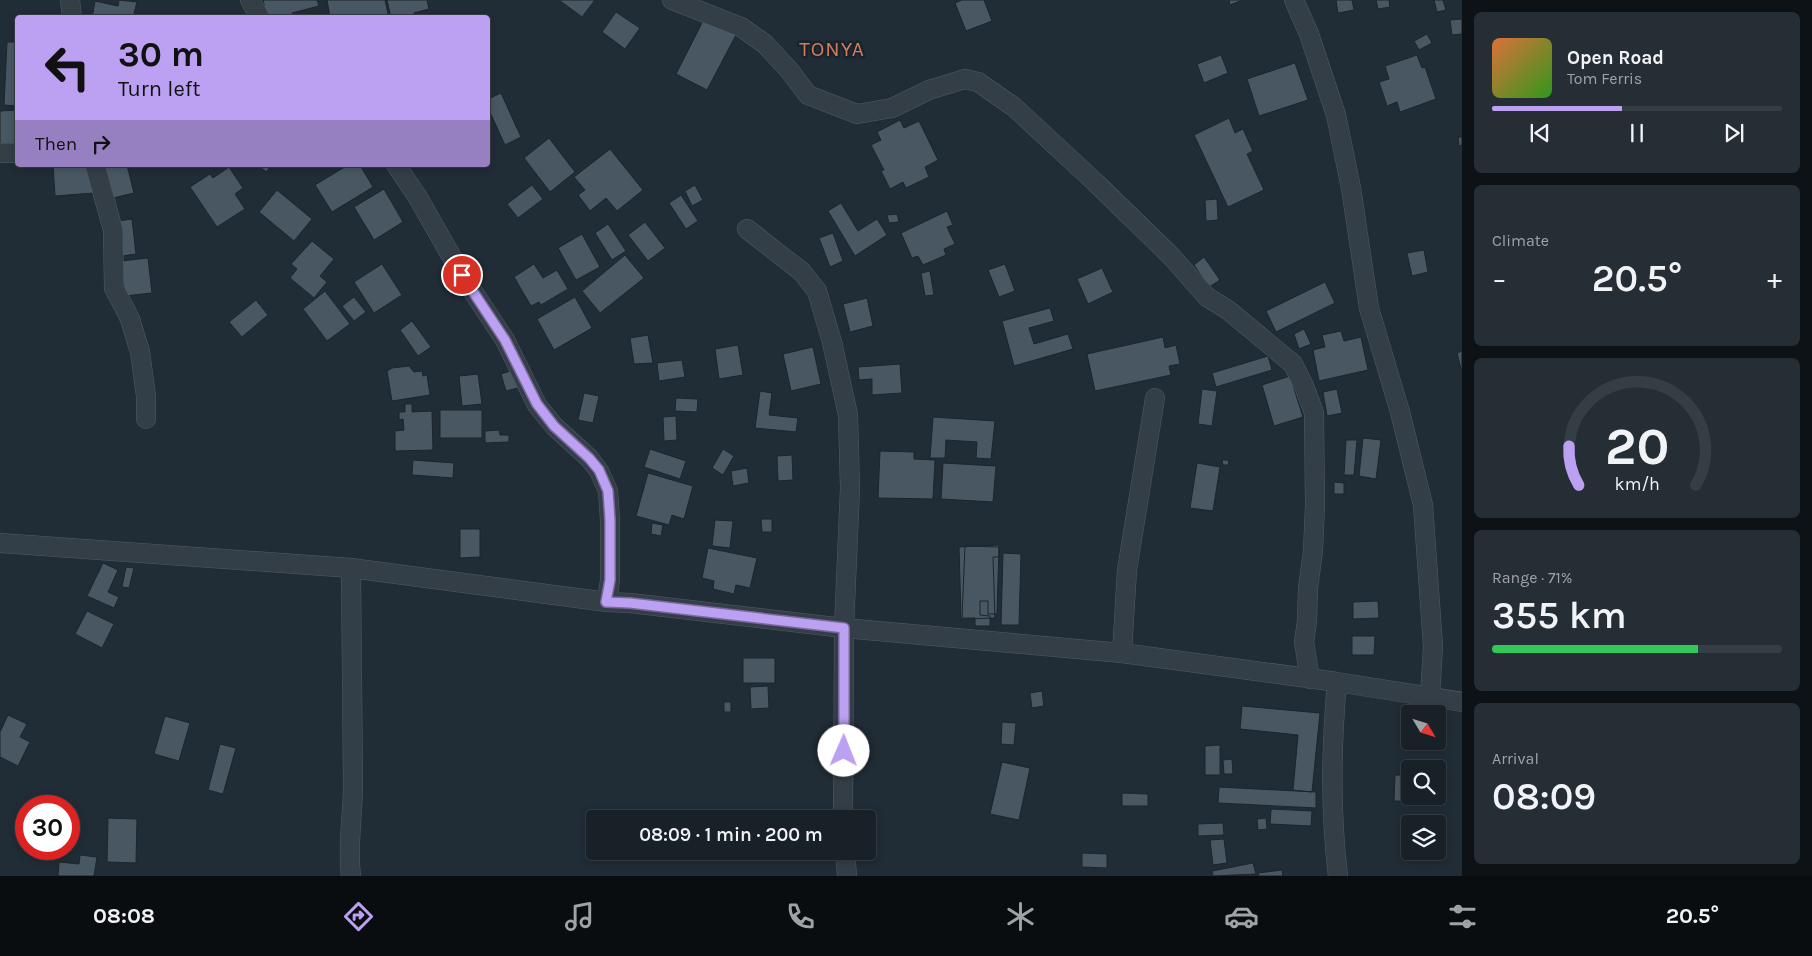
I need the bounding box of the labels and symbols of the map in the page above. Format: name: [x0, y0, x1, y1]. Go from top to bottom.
district label: TONYA: [799, 37, 865, 61]
pin: [441, 254, 483, 296]
north arrow: [1401, 705, 1446, 750]
position arrow: [817, 724, 869, 776]
speed limit sign: 30: [15, 795, 80, 860]

